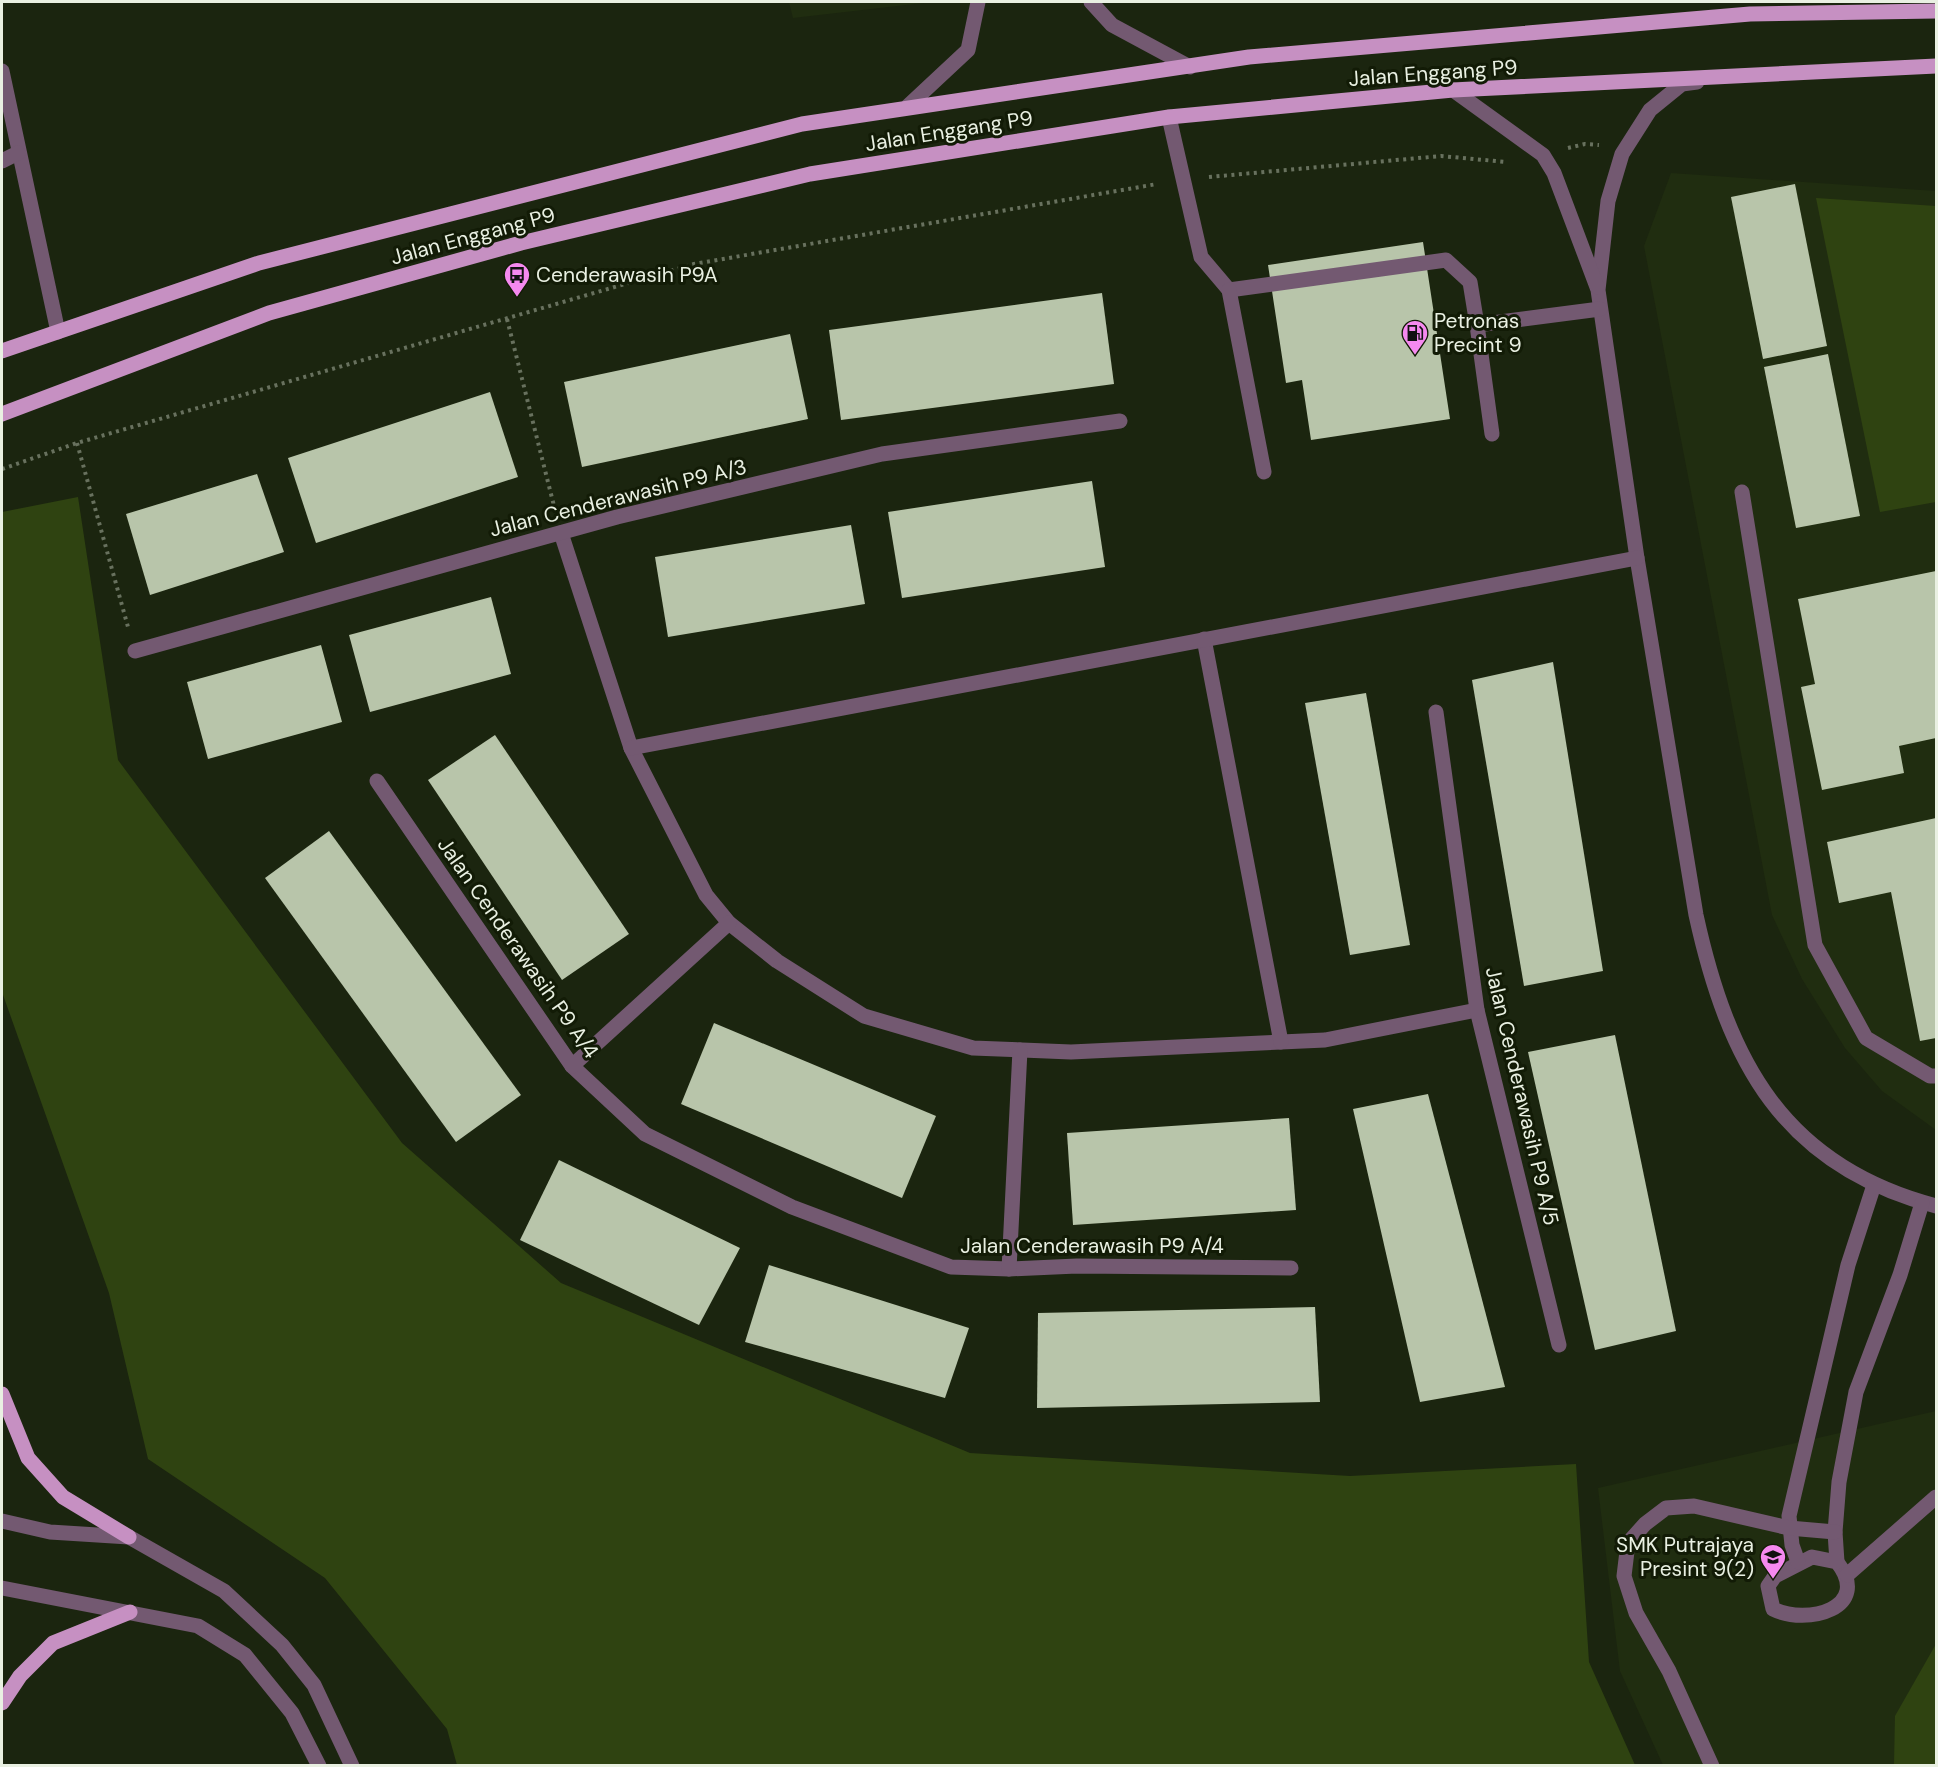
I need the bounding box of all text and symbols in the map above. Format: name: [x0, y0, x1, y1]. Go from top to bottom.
street label: Jalan Enggang P9: [1348, 53, 1518, 93]
street label: Jalan Enggang P9: [863, 104, 1035, 158]
street label: Jalan Enggang P9: [388, 201, 558, 271]
bus stop icon: Cenderawasih P9A: [502, 260, 532, 298]
place label: Cenderawasih P9A: [536, 261, 718, 289]
place label: Petronas Precint 9: [1434, 307, 1522, 359]
fuel station icon: Petronas Precint 9: [1400, 318, 1430, 356]
street label: Jalan Cenderawasih P9 A/3: [487, 453, 749, 543]
street label: Jalan Cenderawasih P9 A/4: [431, 832, 605, 1064]
street label: Jalan Cenderawasih P9 A/5: [1479, 964, 1565, 1228]
street label: Jalan Cenderawasih P9 A/4: [960, 1232, 1224, 1260]
place label: SMK Putrajaya Presint 9(2): [1616, 1531, 1754, 1583]
school or university icon: SMK Putrajaya Presint 9(2): [1758, 1542, 1788, 1580]

